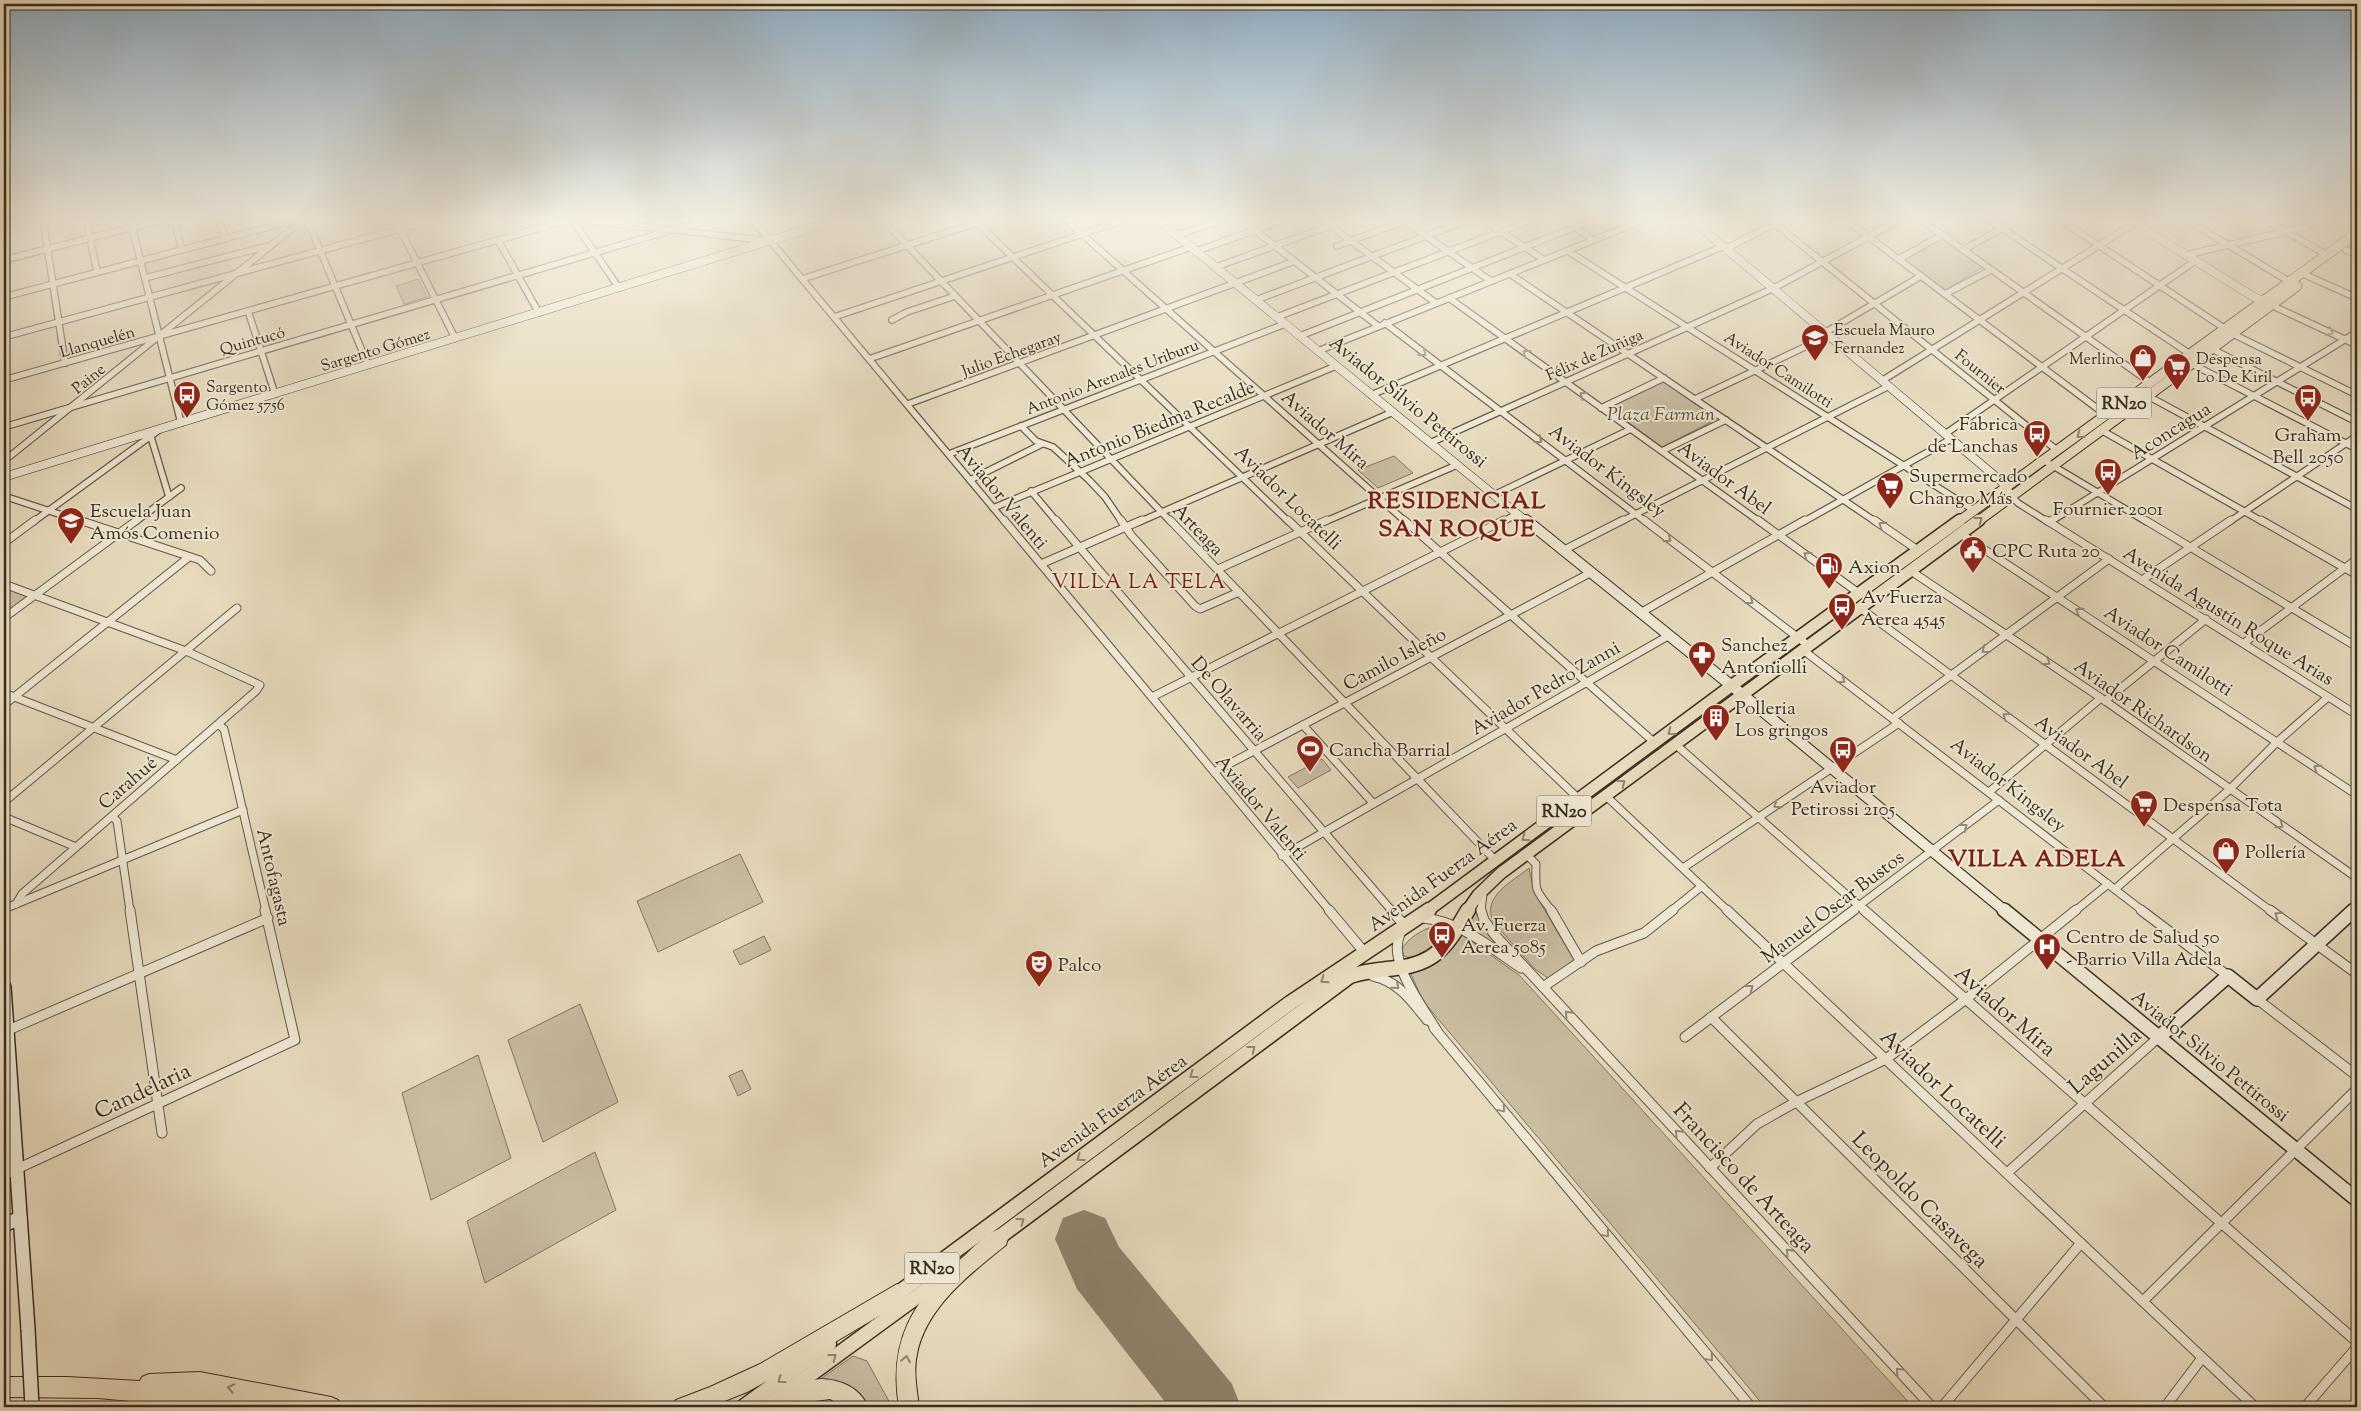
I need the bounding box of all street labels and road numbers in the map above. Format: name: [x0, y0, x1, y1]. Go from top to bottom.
street label: Llanquelén: [57, 322, 139, 365]
street label: Quintucó: [217, 322, 288, 363]
street label: Sargento Gómez: [318, 324, 433, 379]
street label: Félix de Zuñiga: [1543, 324, 1648, 388]
street label: Julio Echegaray: [958, 327, 1065, 384]
street label: Aviador Camilotti: [1719, 327, 1837, 415]
street label: Aviador Silvio Pettirossi: [1323, 331, 1492, 475]
street label: Antonio Arenales Uriburu: [1023, 335, 1203, 422]
street label: Fournier: [1949, 345, 2010, 401]
street label: Paine: [68, 359, 111, 401]
street label: Antonio Biedma Recalde: [1061, 375, 1259, 476]
street label: Aviador Mira: [1274, 385, 1375, 477]
road number: RN20: [2096, 388, 2152, 418]
street label: Aconcagua: [2126, 397, 2217, 468]
street label: Aviador Kingsley: [1542, 419, 1671, 525]
street label: Aviador Abel: [1671, 436, 1776, 522]
street label: Aviador Valenti: [949, 439, 1053, 556]
street label: Aviador Locatelli: [1227, 440, 1347, 557]
street label: Arteaga: [1165, 498, 1229, 563]
street label: Avenida Agustín Roque Arias: [2117, 541, 2338, 693]
street label: Aviador Camilotti: [2098, 600, 2237, 704]
street label: Camilo Isleño: [1339, 622, 1452, 699]
street label: Aviador Pedro Zanni: [1467, 635, 1626, 743]
street label: De Olavarria: [1184, 651, 1273, 748]
street label: Aviador Richardson: [2067, 654, 2218, 770]
street label: Aviador Abel: [2028, 710, 2133, 796]
street label: Aviador Kingsley: [1944, 732, 2072, 840]
street label: Aviador Valenti: [1208, 750, 1312, 867]
street label: Carahué: [93, 751, 164, 817]
road number: RN20: [1536, 796, 1592, 826]
street label: Avenida Fuerza Aérea: [1364, 813, 1524, 939]
street label: Antofagasta: [248, 826, 297, 929]
street label: Manuel Oscar Bustos: [1756, 845, 1911, 971]
street label: Aviador Mira: [1946, 959, 2062, 1066]
street label: Aviador Silvio Pettirossi: [2125, 985, 2294, 1129]
street label: Lagunilla: [2062, 1021, 2150, 1103]
street label: Aviador Locatelli: [1872, 1023, 2012, 1157]
street label: Avenida Fuerza Aérea: [1034, 1049, 1194, 1175]
street label: Candelaria: [90, 1056, 197, 1129]
street label: Francisco de Arteaga: [1664, 1097, 1821, 1262]
street label: Leopoldo Casavega: [1843, 1125, 1995, 1277]
road number: RN20: [904, 1252, 960, 1284]

